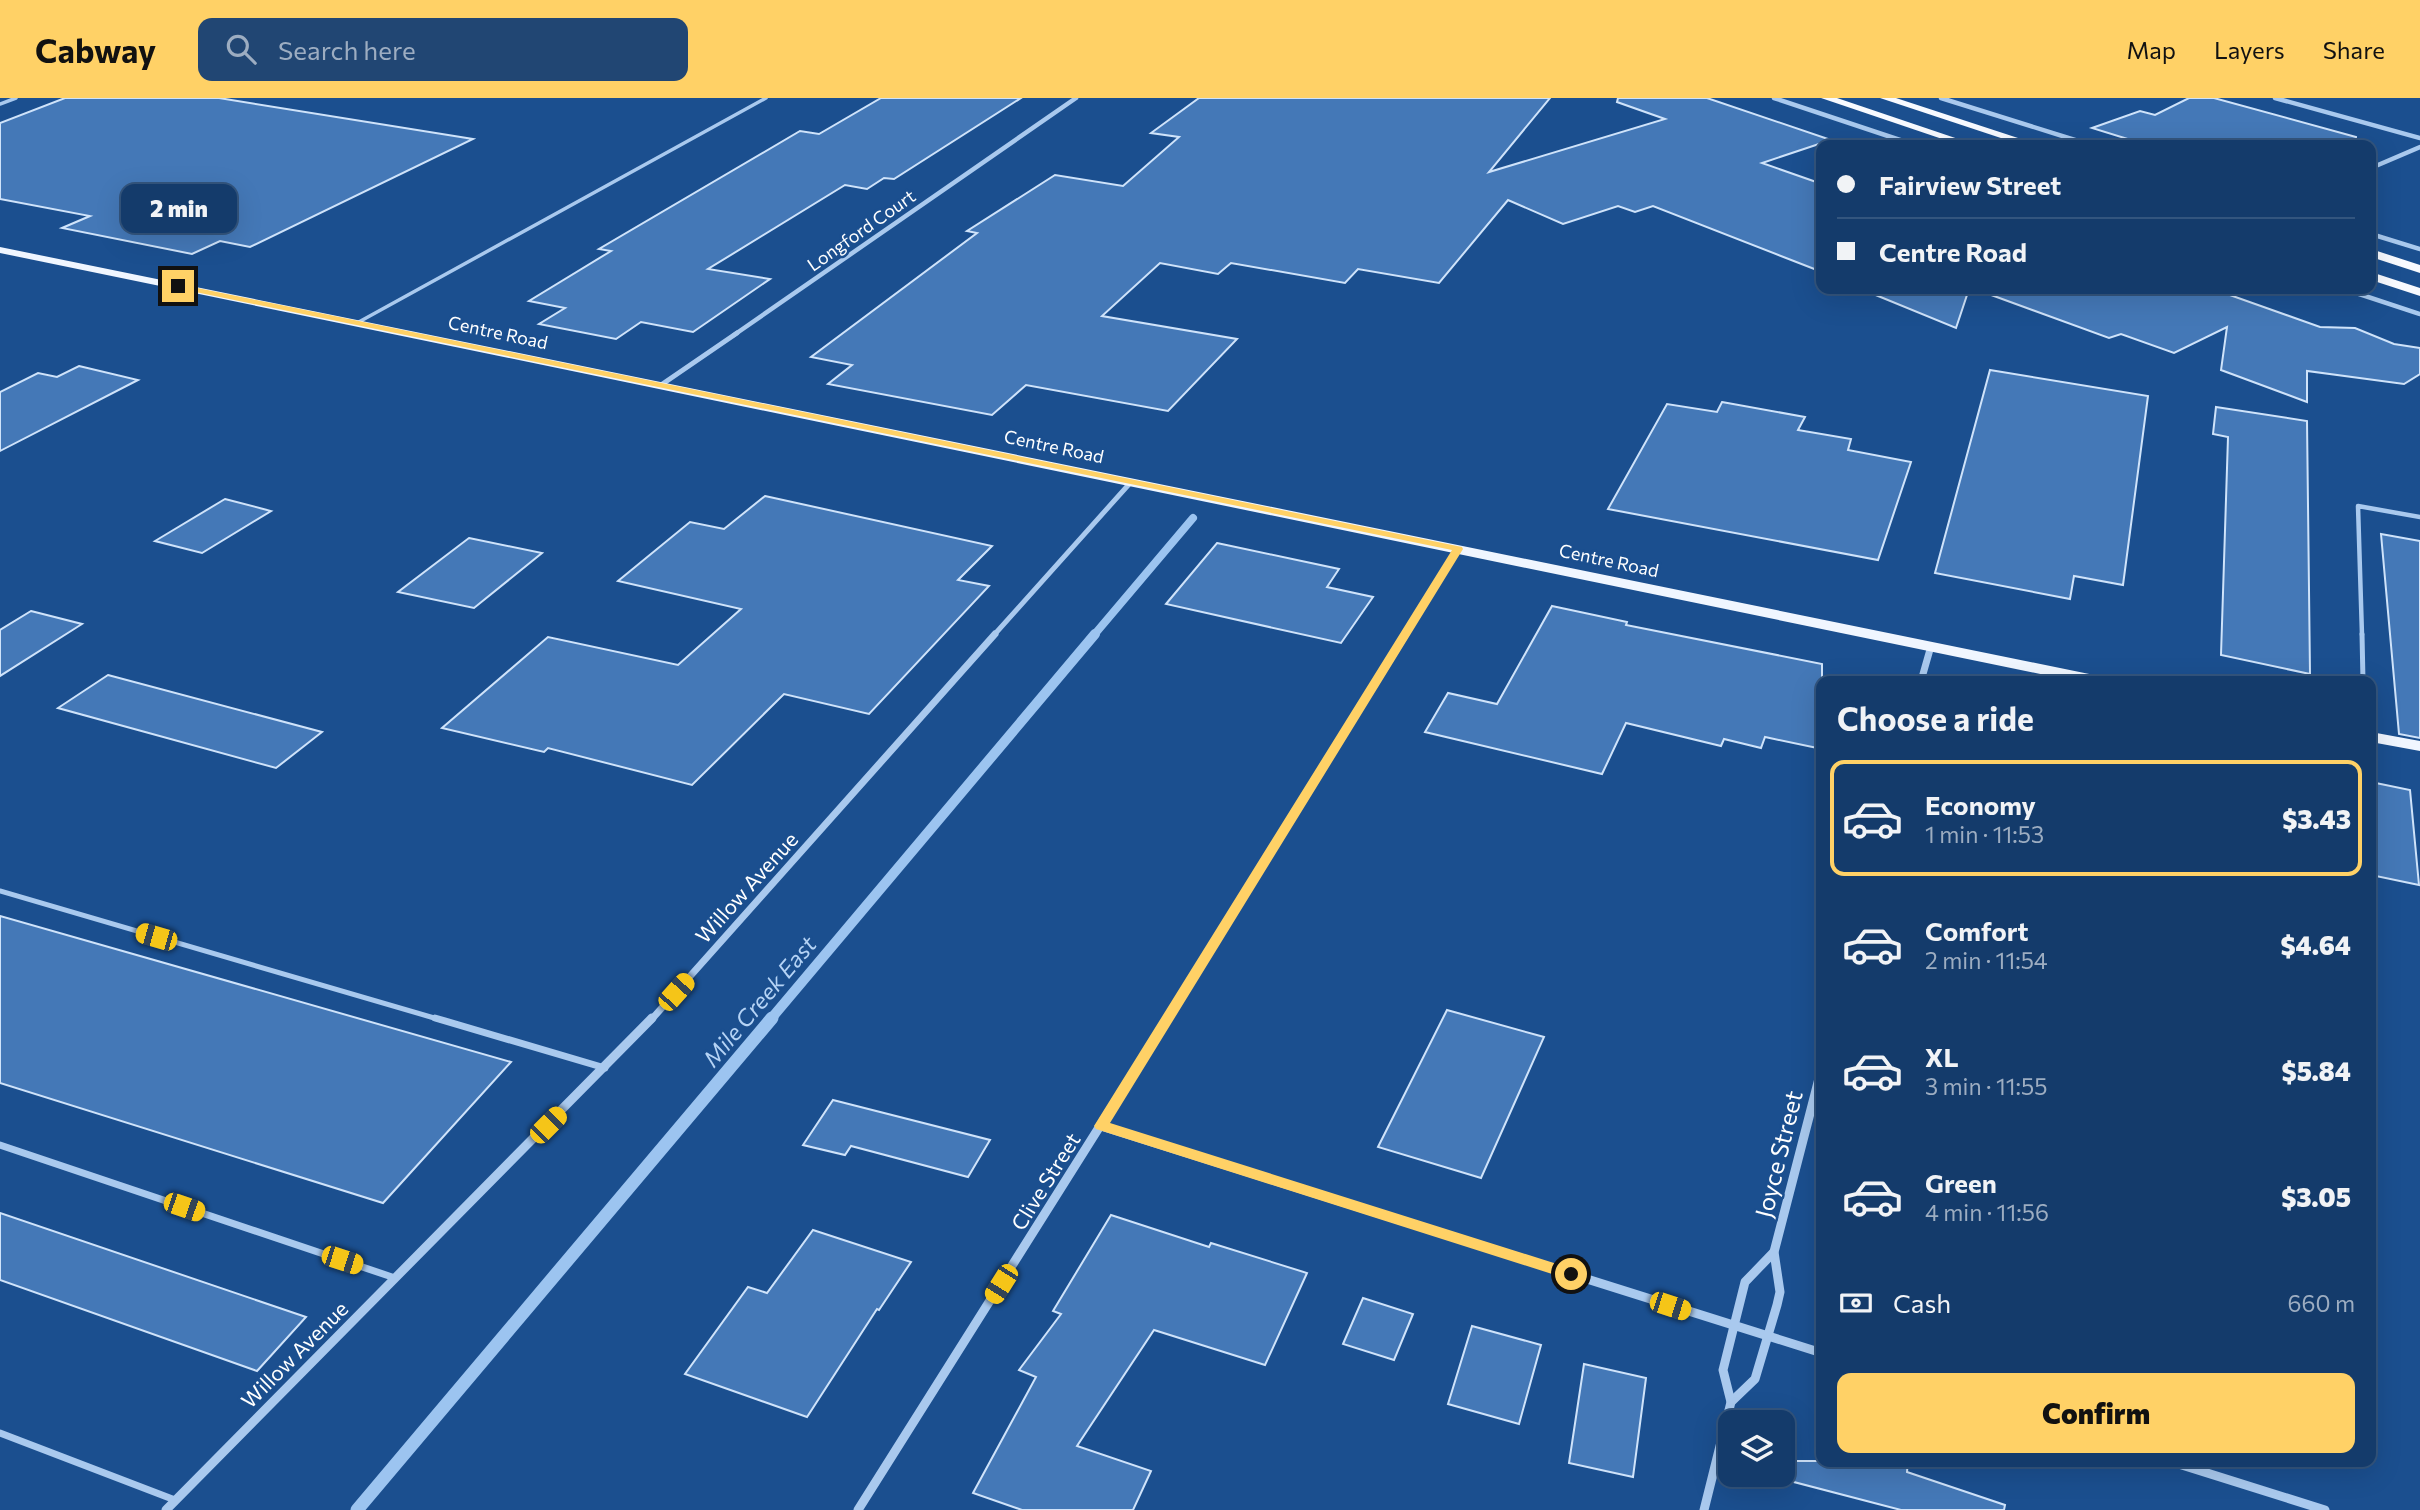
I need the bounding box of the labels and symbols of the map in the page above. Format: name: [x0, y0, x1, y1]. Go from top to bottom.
callout: 2 min: [120, 184, 236, 234]
street label: Longford Court: [803, 185, 919, 275]
route end: [162, 270, 194, 302]
street label: Centre Road: [446, 311, 550, 353]
street label: Centre Road: [1002, 425, 1106, 467]
street label: Centre Road: [1557, 539, 1661, 581]
street label: Willow Avenue: [690, 826, 802, 948]
car: [133, 921, 180, 953]
water label: Mile Creek East: [696, 930, 822, 1072]
car: [655, 969, 698, 1015]
street label: Joyce Street: [1748, 1087, 1808, 1221]
car: [526, 1103, 571, 1147]
street label: Clive Street: [1005, 1128, 1085, 1234]
car: [161, 1190, 208, 1224]
car: [319, 1244, 366, 1276]
route start: [1555, 1258, 1587, 1290]
car: [981, 1261, 1022, 1307]
car: [1647, 1290, 1694, 1322]
street label: Willow Avenue: [235, 1295, 353, 1413]

